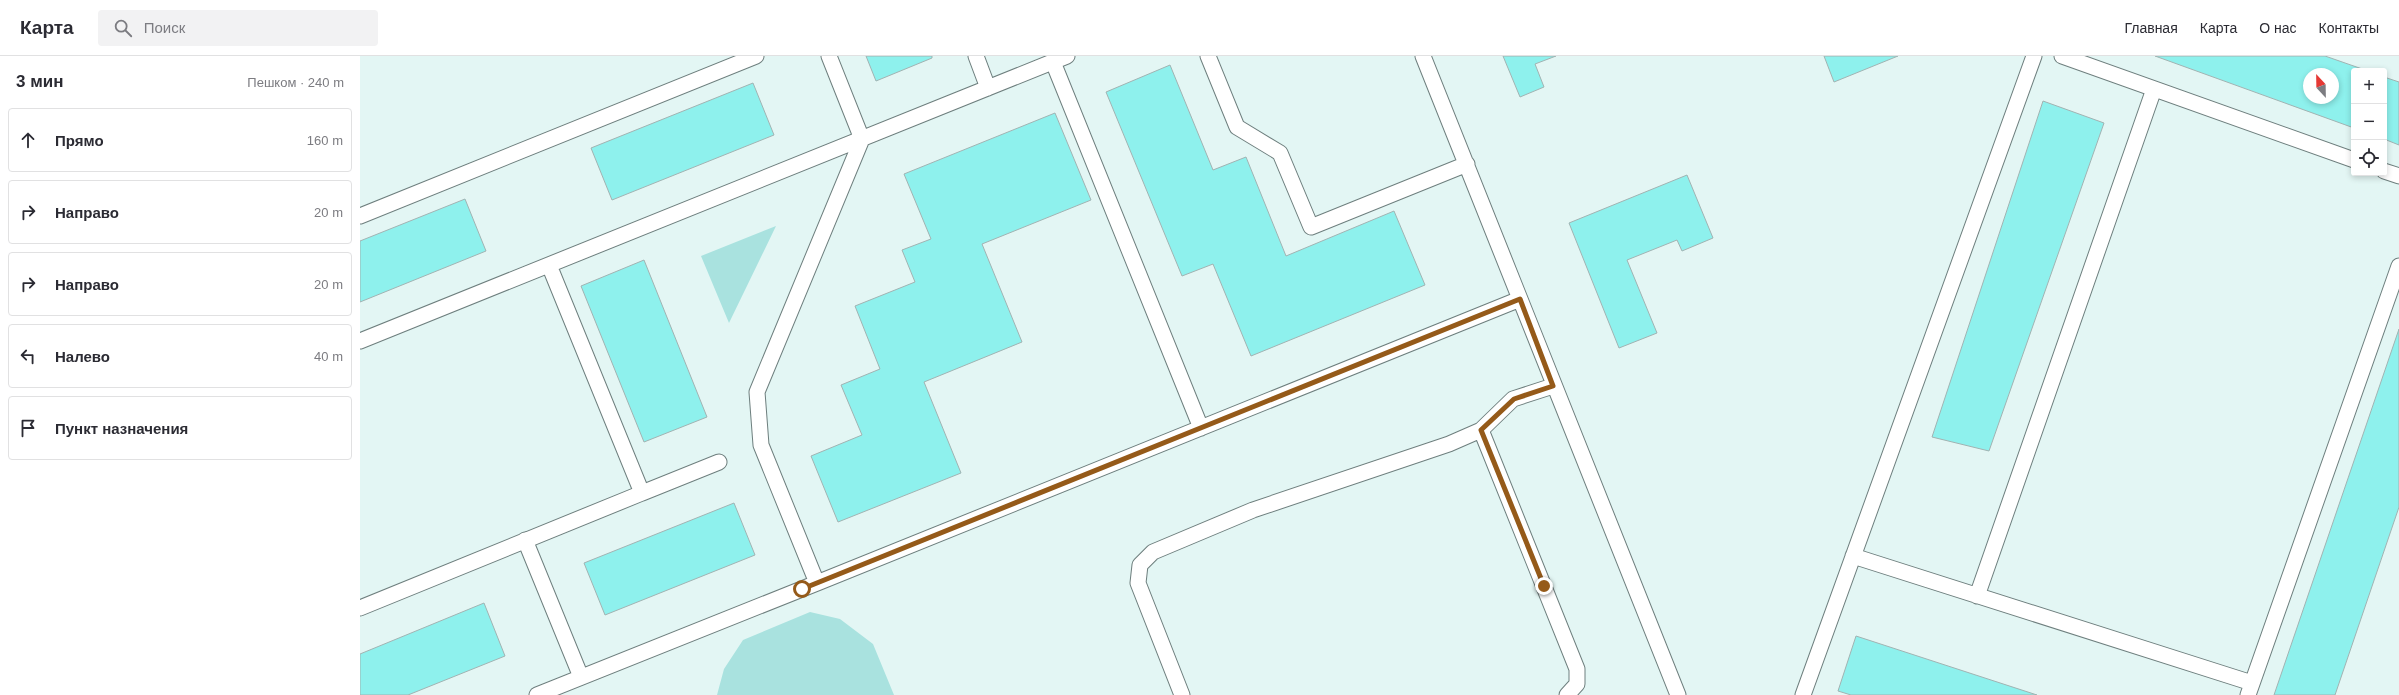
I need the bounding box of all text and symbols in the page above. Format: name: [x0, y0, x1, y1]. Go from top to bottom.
search box: [98, 10, 378, 46]
text: Карта: [20, 17, 74, 38]
icon: search: [112, 17, 134, 39]
text: Поиск: [144, 19, 185, 36]
text: Главная: [2124, 20, 2178, 36]
text: Карта: [2200, 20, 2237, 36]
text: О нас: [2259, 20, 2297, 36]
text: Контакты: [2319, 20, 2379, 36]
north arrow: [2303, 68, 2339, 104]
map controls: [2351, 68, 2387, 176]
button: +: [2351, 68, 2387, 104]
text: 3 мин: [16, 72, 63, 91]
text: Пешком · 240 m: [247, 75, 344, 90]
button: −: [2351, 104, 2387, 140]
icon: ahead: [17, 129, 39, 151]
text: Прямо: [55, 132, 104, 149]
text: 160 m: [307, 133, 343, 148]
button: locate: [2351, 140, 2387, 176]
icon: right: [17, 201, 39, 223]
text: Направо: [55, 204, 119, 221]
text: 20 m: [314, 205, 343, 220]
icon: right: [17, 273, 39, 295]
text: Направо: [55, 276, 119, 293]
text: 20 m: [314, 277, 343, 292]
icon: left: [17, 345, 39, 367]
text: Налево: [55, 348, 110, 365]
text: 40 m: [314, 349, 343, 364]
icon: arrive: [17, 417, 39, 439]
text: Пункт назначения: [55, 420, 188, 437]
route end: [1535, 577, 1553, 595]
route start: [793, 580, 811, 598]

